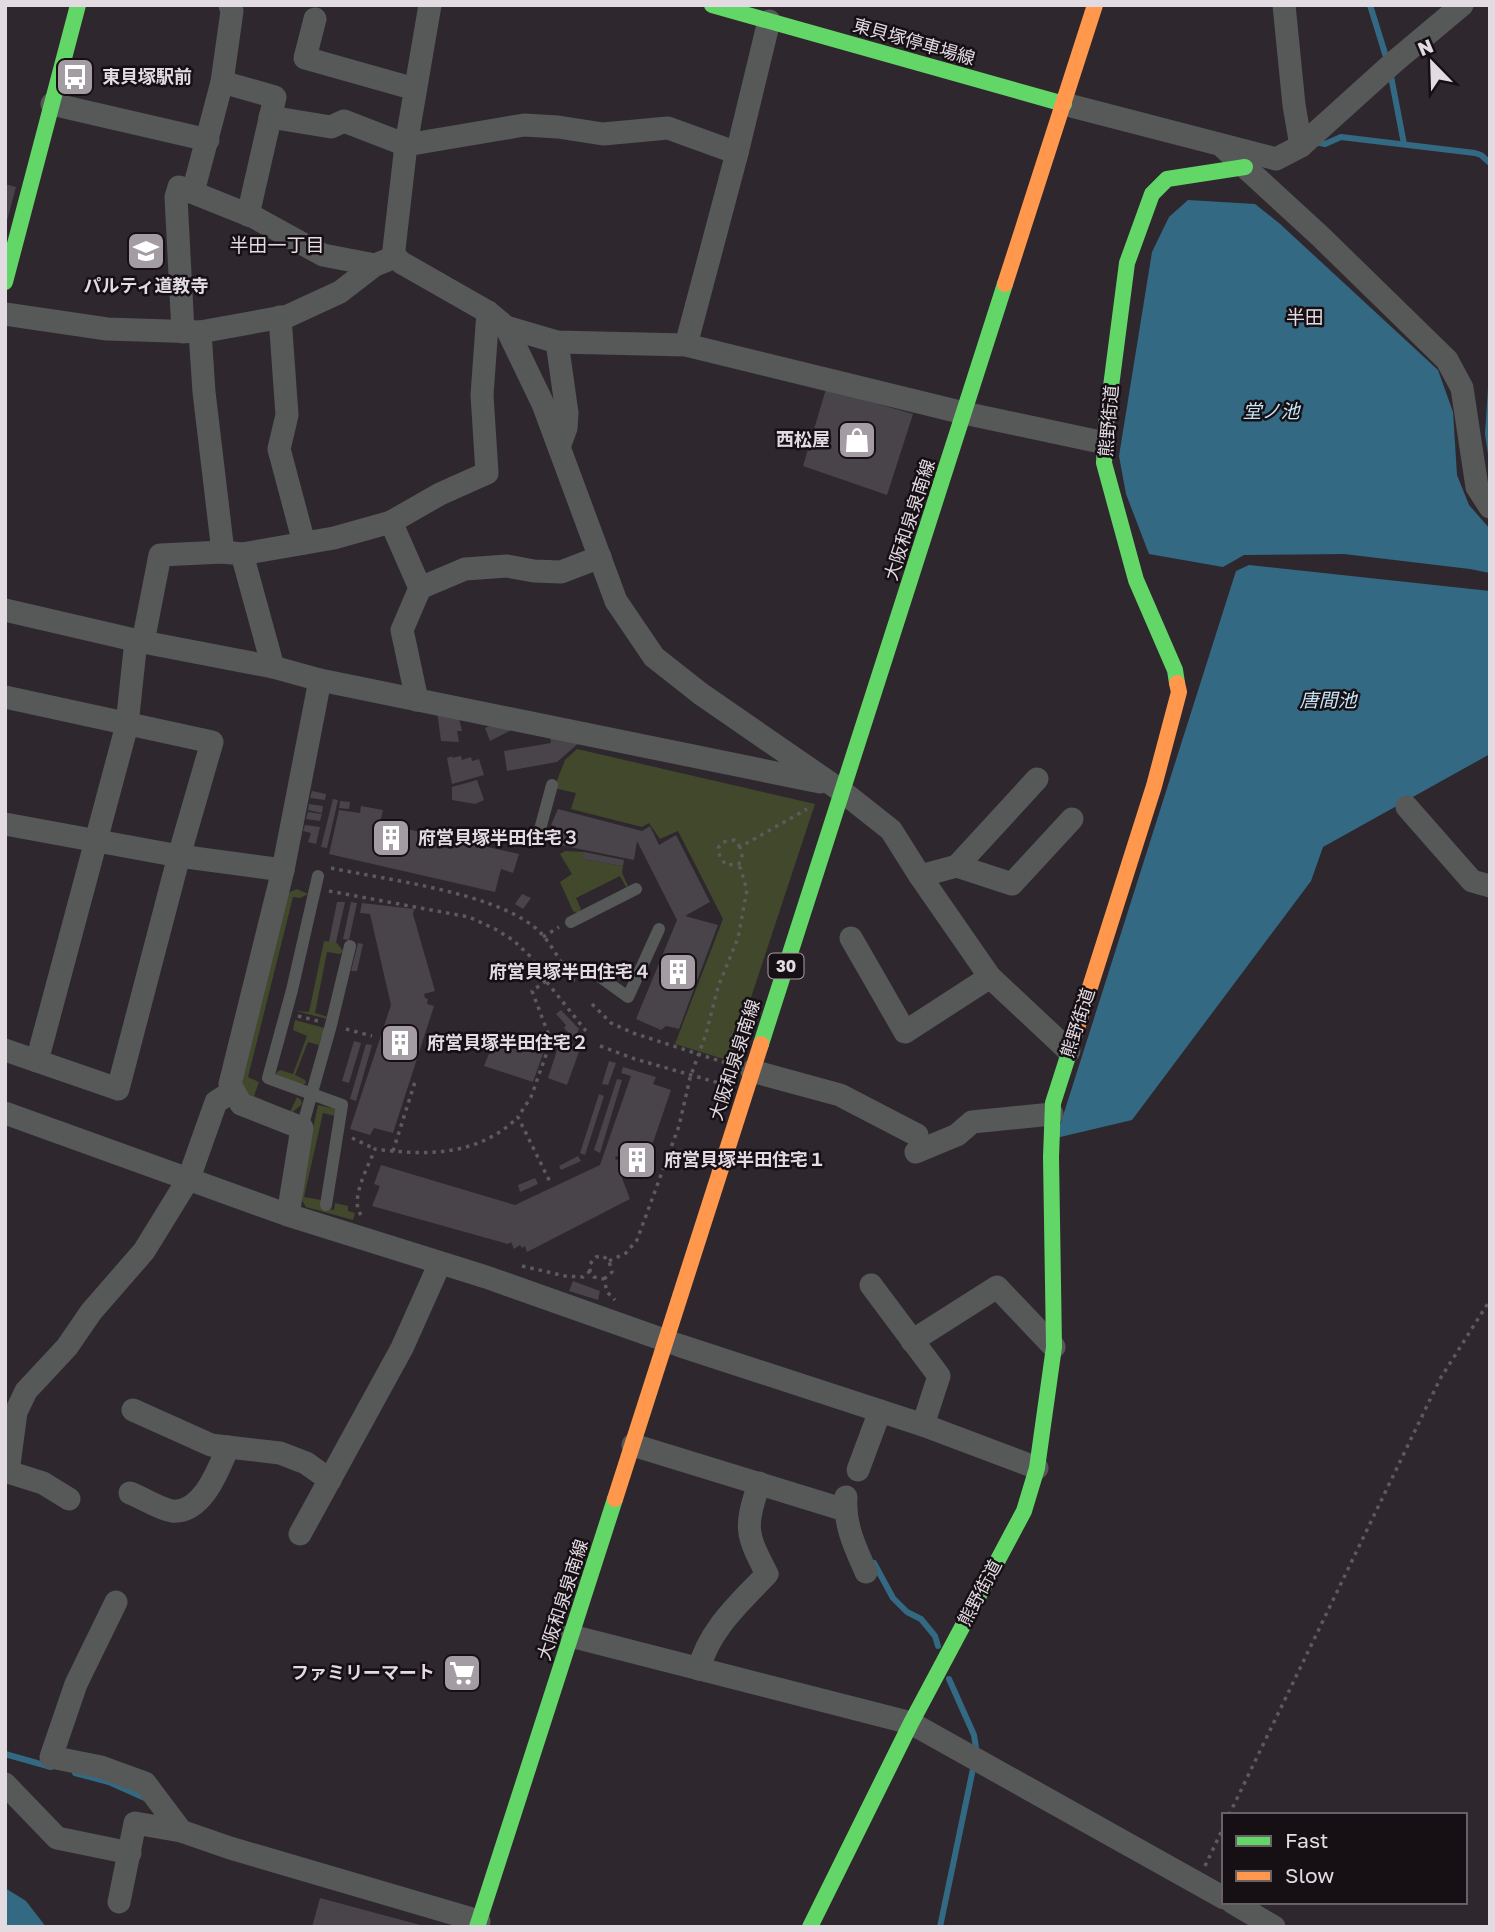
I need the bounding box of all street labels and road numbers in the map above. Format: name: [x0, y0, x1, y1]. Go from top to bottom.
street label: 東貝塚停車場線: [851, 13, 978, 69]
street label: 熊野街道: [1094, 384, 1122, 458]
street label: 大阪和泉泉南線: [879, 456, 939, 583]
road number: 30: [768, 954, 804, 978]
street label: 熊野街道: [1055, 985, 1099, 1060]
street label: 大阪和泉泉南線: [704, 996, 764, 1123]
street label: 大阪和泉泉南線: [532, 1536, 592, 1663]
street label: 熊野街道: [953, 1556, 1006, 1629]

